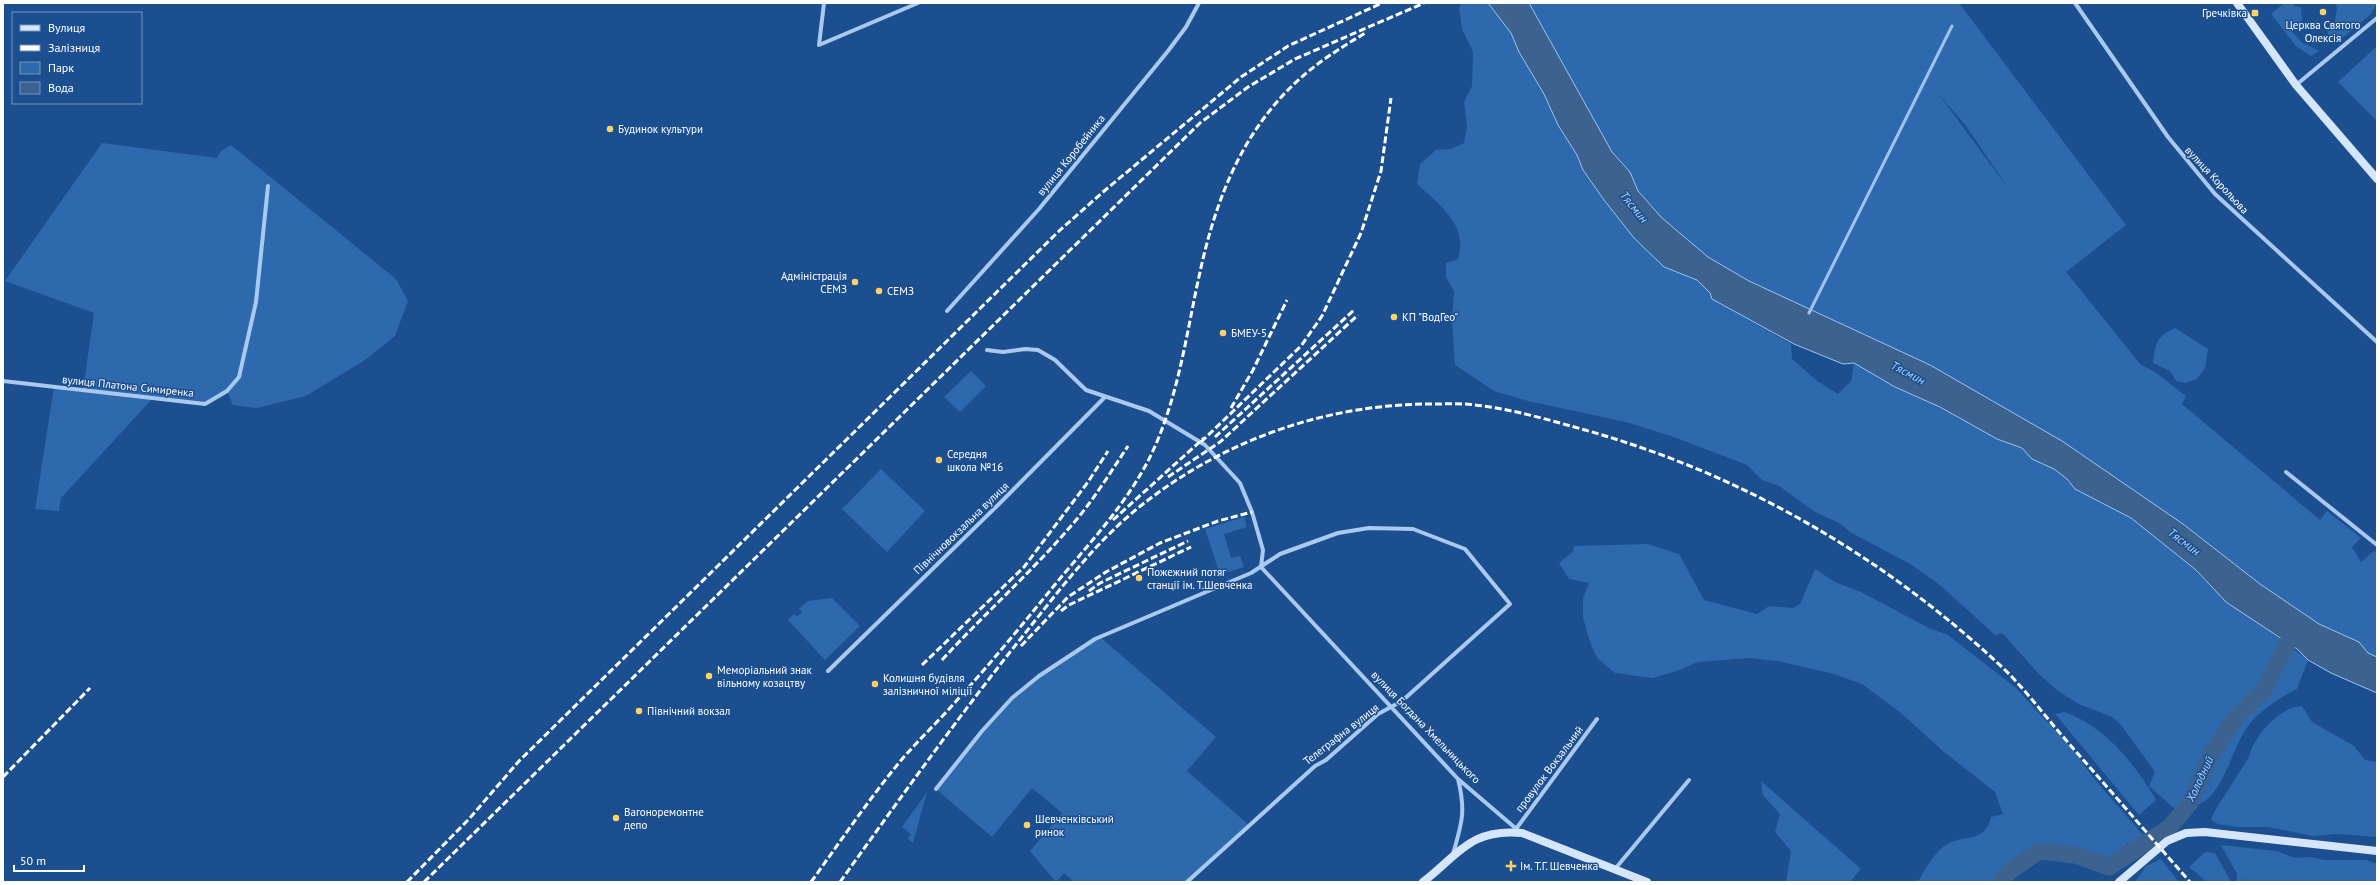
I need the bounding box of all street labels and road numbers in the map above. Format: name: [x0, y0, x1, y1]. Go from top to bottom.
street label: вулиця Коробейника: [1034, 112, 1108, 198]
street label: вулиця Корольова: [2182, 143, 2252, 217]
street label: вулиця Платона Симиренка: [61, 372, 195, 400]
street label: Північновокзальна вулиця: [910, 479, 1012, 577]
street label: вулиця Богдана Хмельницького: [1368, 668, 1484, 786]
street label: Телеграфна вулиця: [1301, 700, 1381, 768]
street label: провулок Вокзальний: [1512, 723, 1586, 815]

